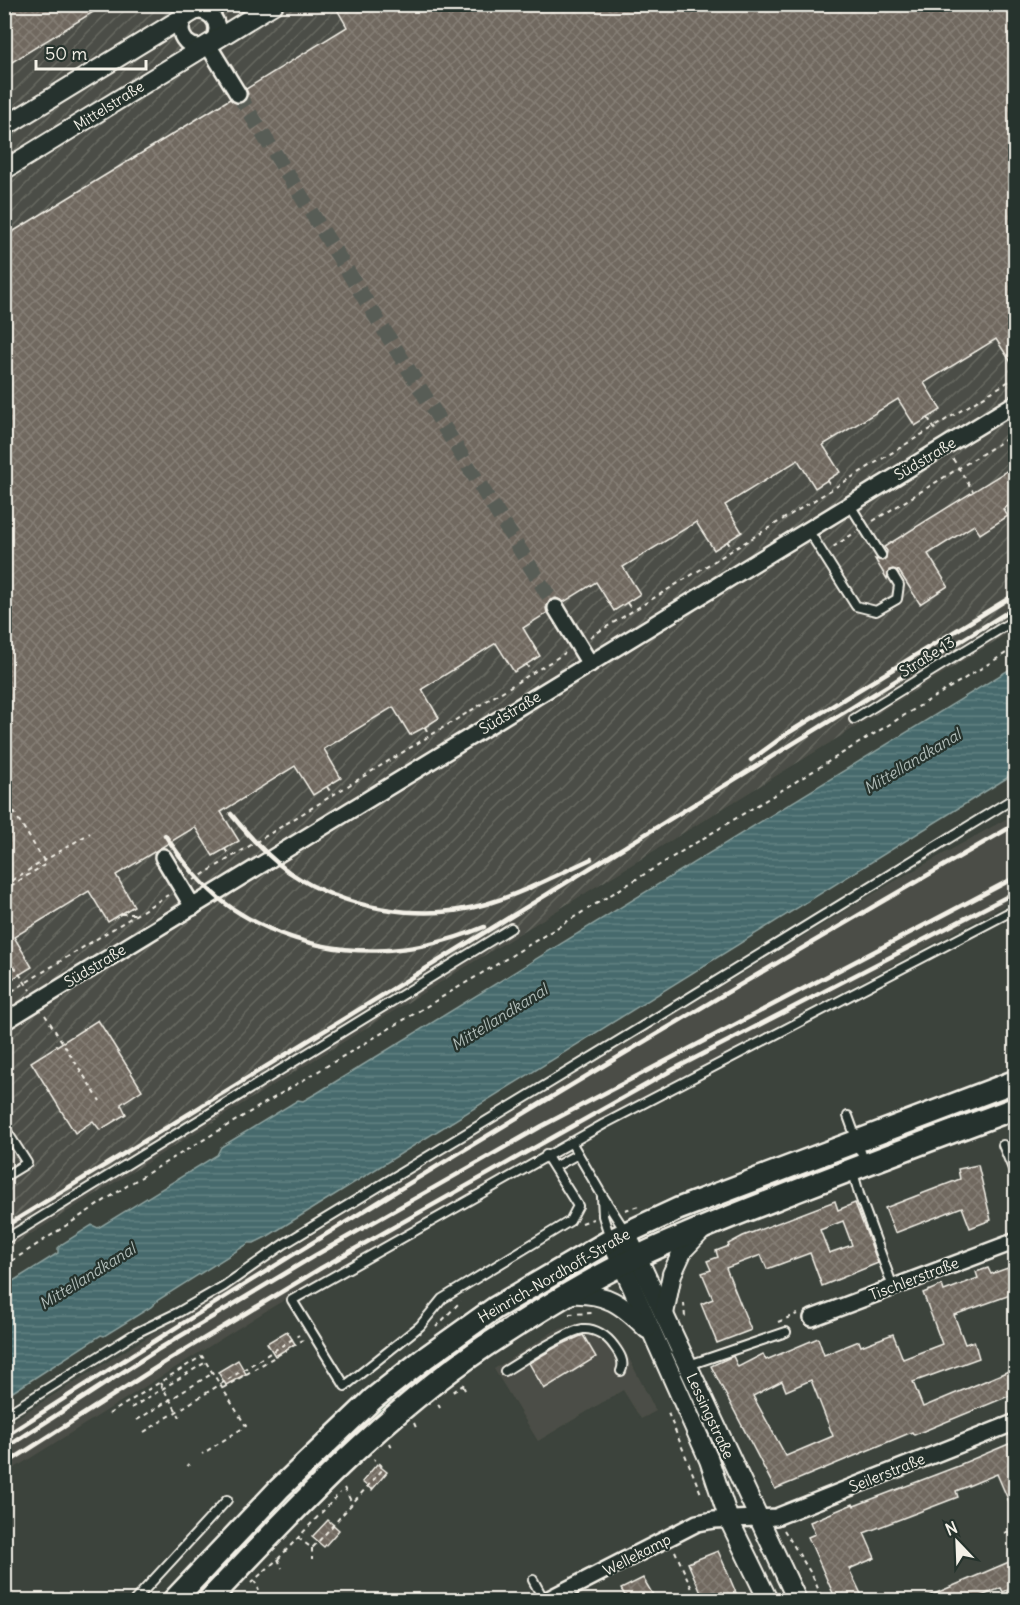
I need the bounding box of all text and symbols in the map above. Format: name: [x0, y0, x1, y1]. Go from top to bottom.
scale bar: [36, 33, 146, 71]
text: 50 m: [45, 42, 87, 65]
street label: Mittelstraße: [70, 76, 147, 135]
street label: Südstraße: [890, 433, 959, 484]
street label: Straße 13: [895, 632, 958, 681]
street label: Südstraße: [475, 687, 544, 738]
water label: Mittellandkanal: [860, 723, 966, 798]
street label: Südstraße: [60, 940, 129, 991]
water label: Mittellandkanal: [447, 978, 553, 1055]
street label: Heinrich-Nordhoff-Straße: [474, 1224, 633, 1327]
water label: Mittellandkanal: [35, 1237, 141, 1314]
street label: Tischlerstraße: [866, 1253, 961, 1304]
street label: Lessingstraße: [682, 1370, 739, 1462]
street label: Seilerstraße: [846, 1449, 927, 1496]
north arrow: [927, 1512, 987, 1572]
text: N: [942, 1517, 960, 1540]
street label: Wellekamp: [600, 1529, 674, 1580]

